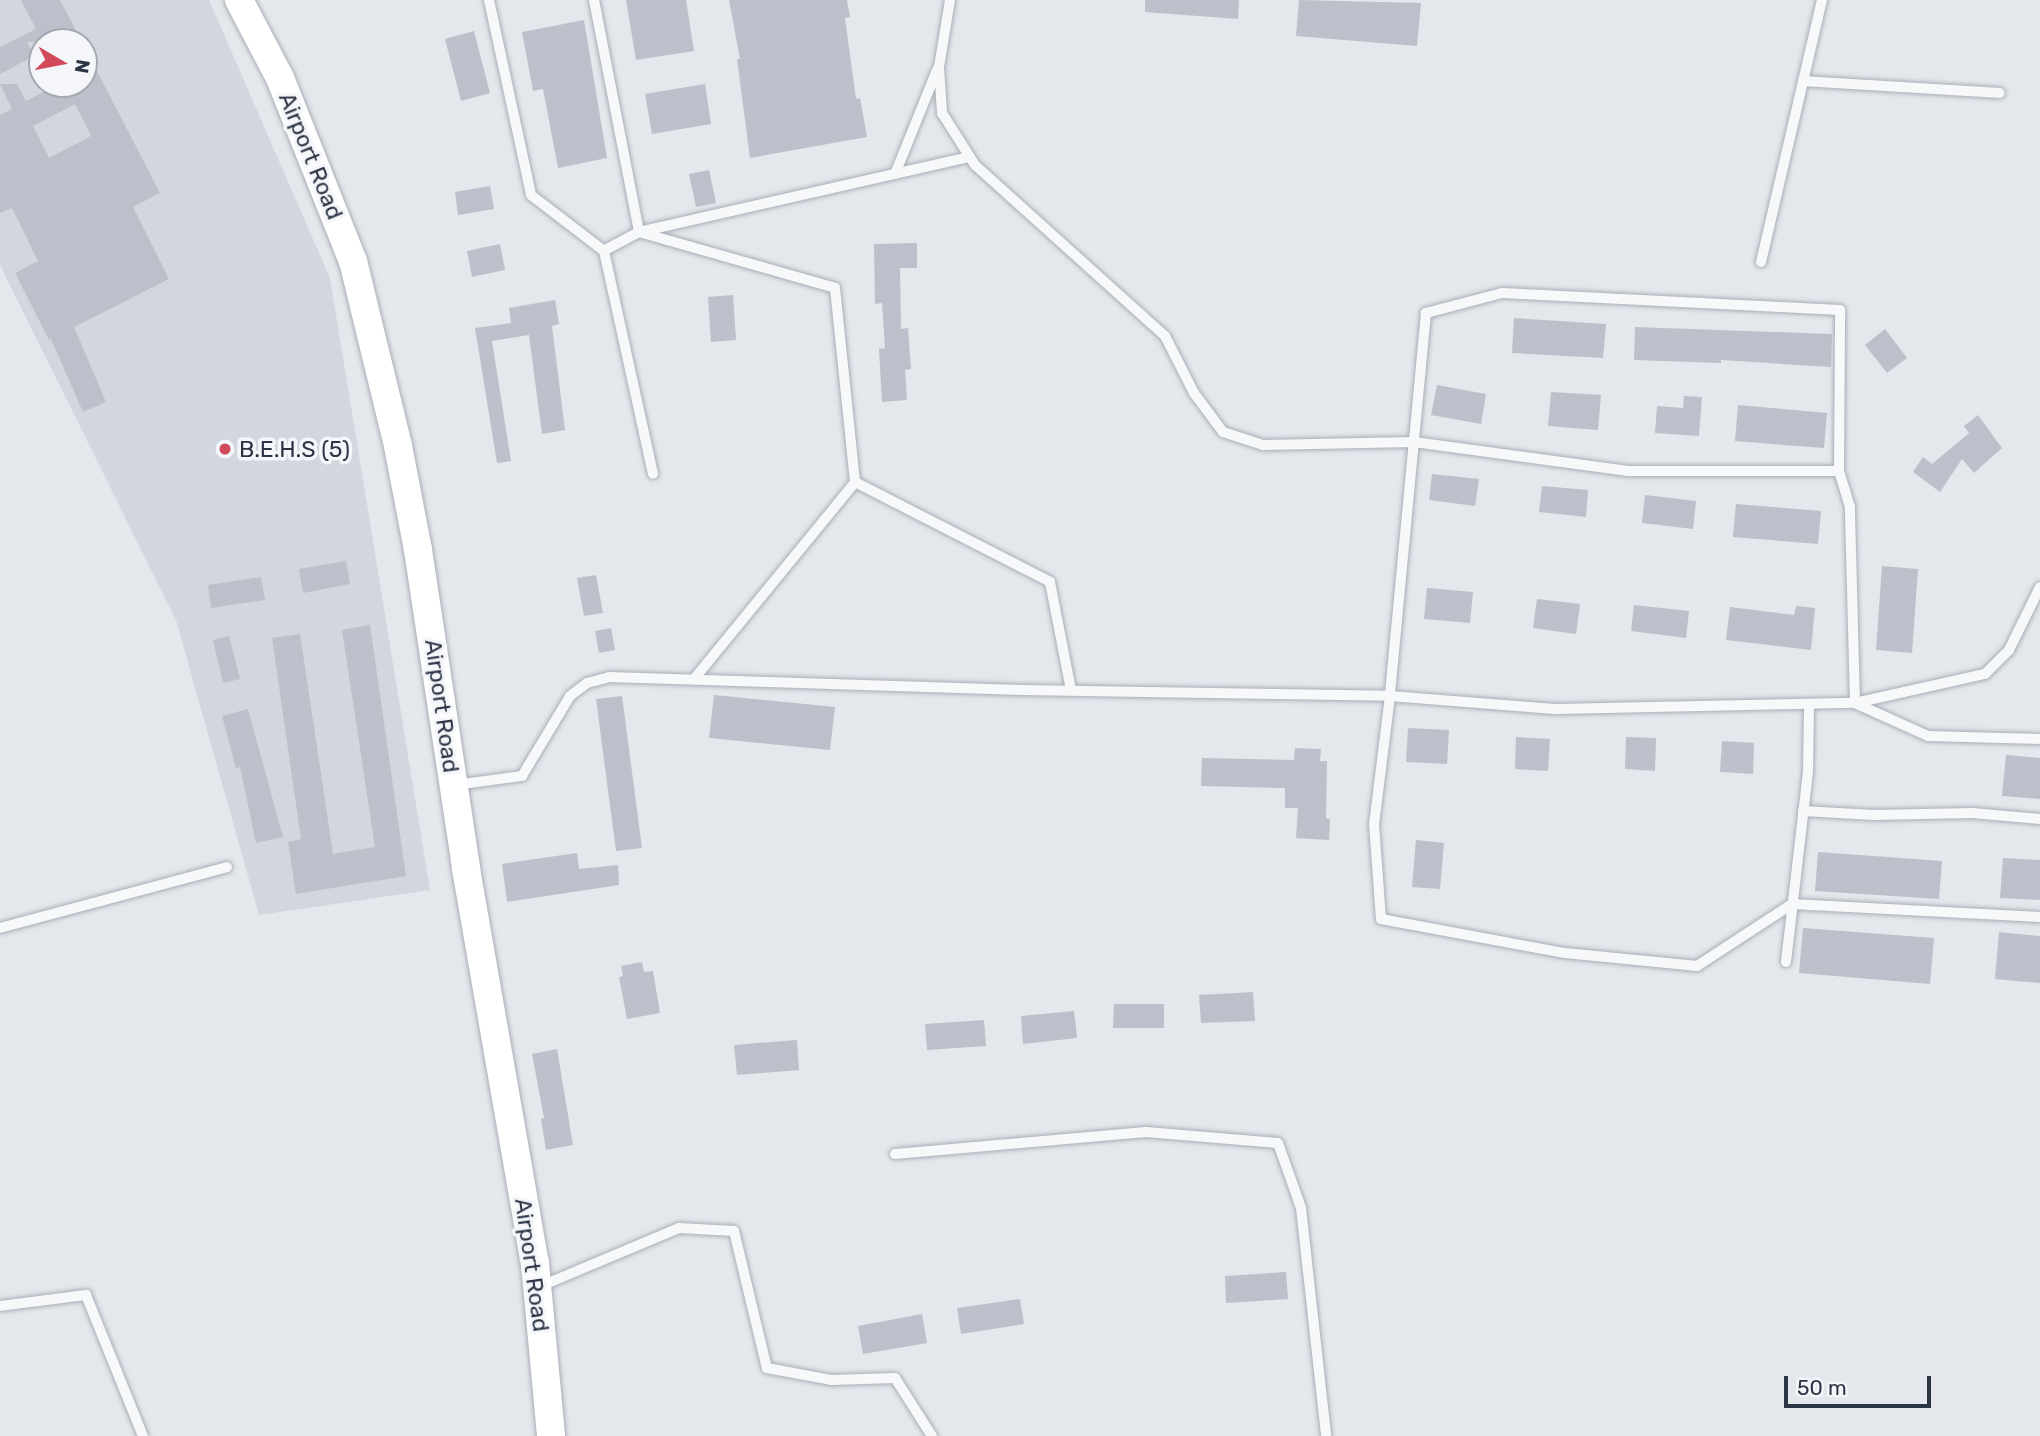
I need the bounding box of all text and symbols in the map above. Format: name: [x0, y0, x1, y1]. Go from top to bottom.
north arrow: [28, 28, 98, 98]
text: N: [70, 58, 95, 75]
street label: Airport Road: [273, 88, 349, 224]
place label: B.E.H.S (5): [239, 435, 350, 463]
marker: B.E.H.S (5): [217, 441, 233, 457]
street label: Airport Road: [419, 637, 465, 775]
street label: Airport Road: [509, 1196, 555, 1334]
scale bar: [1788, 1362, 1935, 1406]
text: 50 m: [1797, 1375, 1847, 1400]

